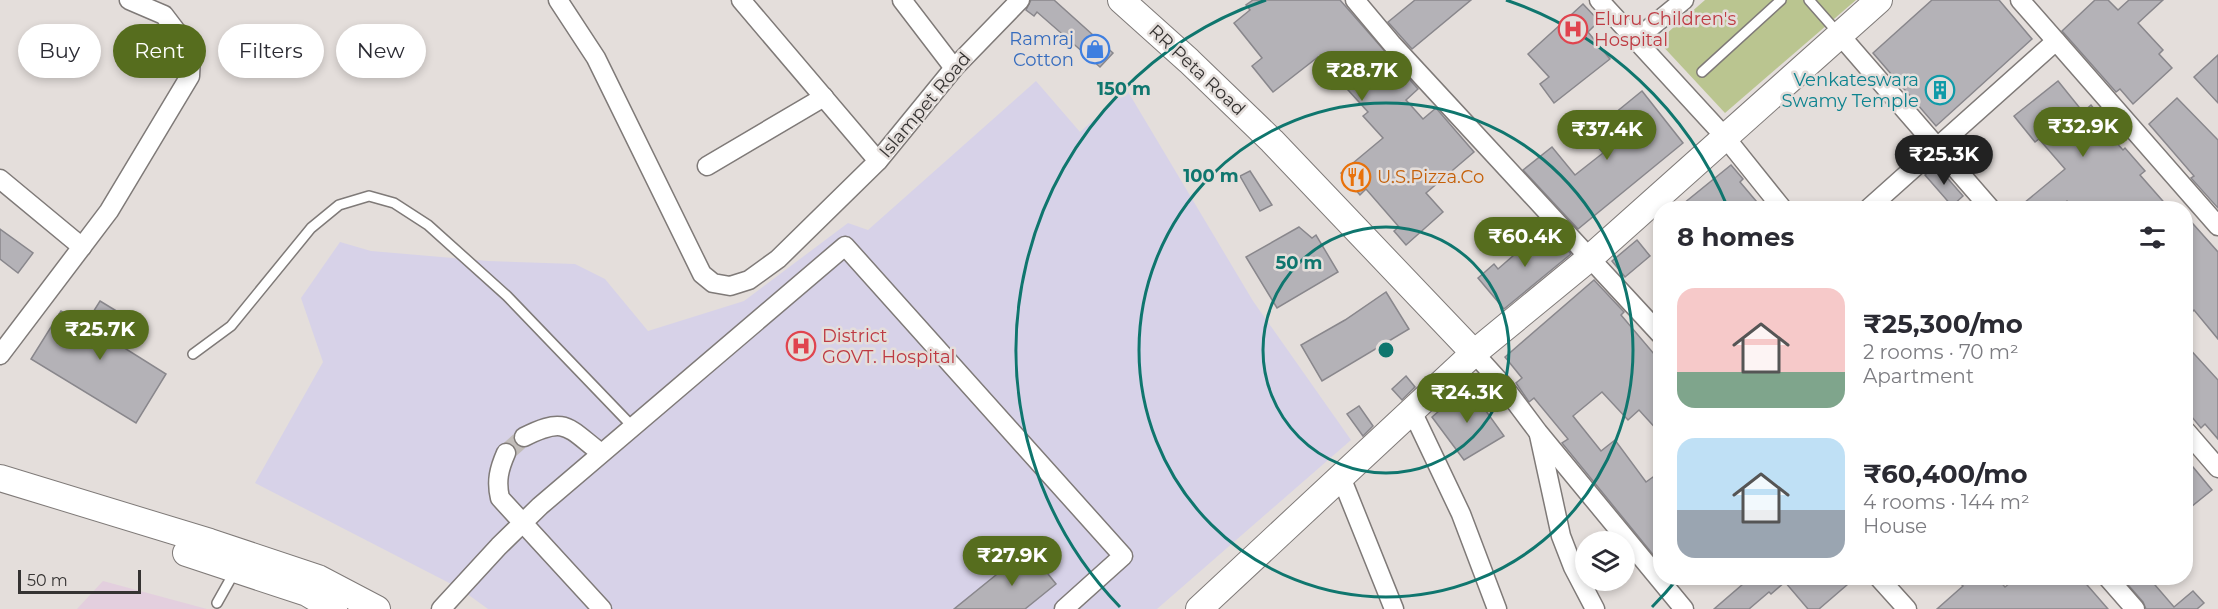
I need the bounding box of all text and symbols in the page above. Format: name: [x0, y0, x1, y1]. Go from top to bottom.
place label: Eluru Children's Hospital: [1594, 8, 1736, 51]
hospital icon: Eluru Children's Hospital: [1557, 13, 1589, 45]
street label: RR Peta Road: [1144, 20, 1250, 120]
chip: Buy: [18, 24, 101, 78]
chip: Rent: [113, 24, 206, 78]
chip: Filters: [218, 24, 324, 78]
chip: New: [336, 24, 426, 78]
place label: Ramraj Cotton: [1009, 28, 1074, 71]
shop icon: Ramraj Cotton: [1079, 33, 1111, 65]
street label: Islampet Road: [874, 48, 976, 162]
pin: ₹28.7K: [1313, 51, 1411, 102]
text: ₹28.7K: [1326, 58, 1398, 82]
place label: Venkateswara Swamy Temple: [1782, 69, 1919, 112]
building icon: Venkateswara Swamy Temple: [1924, 74, 1956, 106]
text: 150 m: [1097, 78, 1151, 100]
pin: ₹32.9K: [2034, 107, 2132, 158]
pin: ₹37.4K: [1558, 110, 1656, 161]
text: ₹32.9K: [2048, 114, 2119, 138]
text: ₹37.4K: [1571, 117, 1643, 141]
pin: ₹25.3K: [1895, 135, 1993, 186]
text: ₹25.3K: [1909, 142, 1979, 166]
restaurant icon: U.S.Pizza.Co: [1340, 161, 1372, 193]
text: 100 m: [1183, 165, 1239, 187]
place label: U.S.Pizza.Co: [1377, 166, 1484, 188]
pin: ₹60.4K: [1476, 217, 1574, 268]
text: 8 homes: [1677, 221, 1794, 253]
icon: filters: [2136, 221, 2169, 254]
text: ₹60.4K: [1488, 224, 1562, 248]
text: 50 m: [1276, 252, 1322, 274]
text: ₹25,300/mo: [1863, 308, 2023, 340]
pin: ₹25.7K: [51, 310, 149, 361]
icon: home: [1725, 312, 1797, 384]
text: ₹25.7K: [65, 317, 135, 341]
place label: District GOVT. Hospital: [822, 325, 955, 368]
hospital icon: District GOVT. Hospital: [785, 330, 817, 362]
centre of rings: [1376, 340, 1396, 360]
text: 2 rooms · 70 m²: [1863, 340, 2019, 364]
text: Apartment: [1863, 364, 1974, 388]
pin: ₹24.3K: [1418, 373, 1516, 424]
text: ₹24.3K: [1431, 380, 1503, 404]
text: ₹60,400/mo: [1863, 458, 2028, 490]
icon: home: [1725, 462, 1797, 534]
text: 4 rooms · 144 m²: [1863, 490, 2030, 514]
text: House: [1863, 514, 1927, 538]
map controls: [1575, 531, 1635, 591]
button: layers: [1575, 531, 1635, 591]
pin: ₹27.9K: [963, 536, 1061, 587]
text: ₹27.9K: [977, 543, 1047, 567]
scale bar: [18, 567, 141, 594]
text: 50 m: [27, 571, 68, 590]

